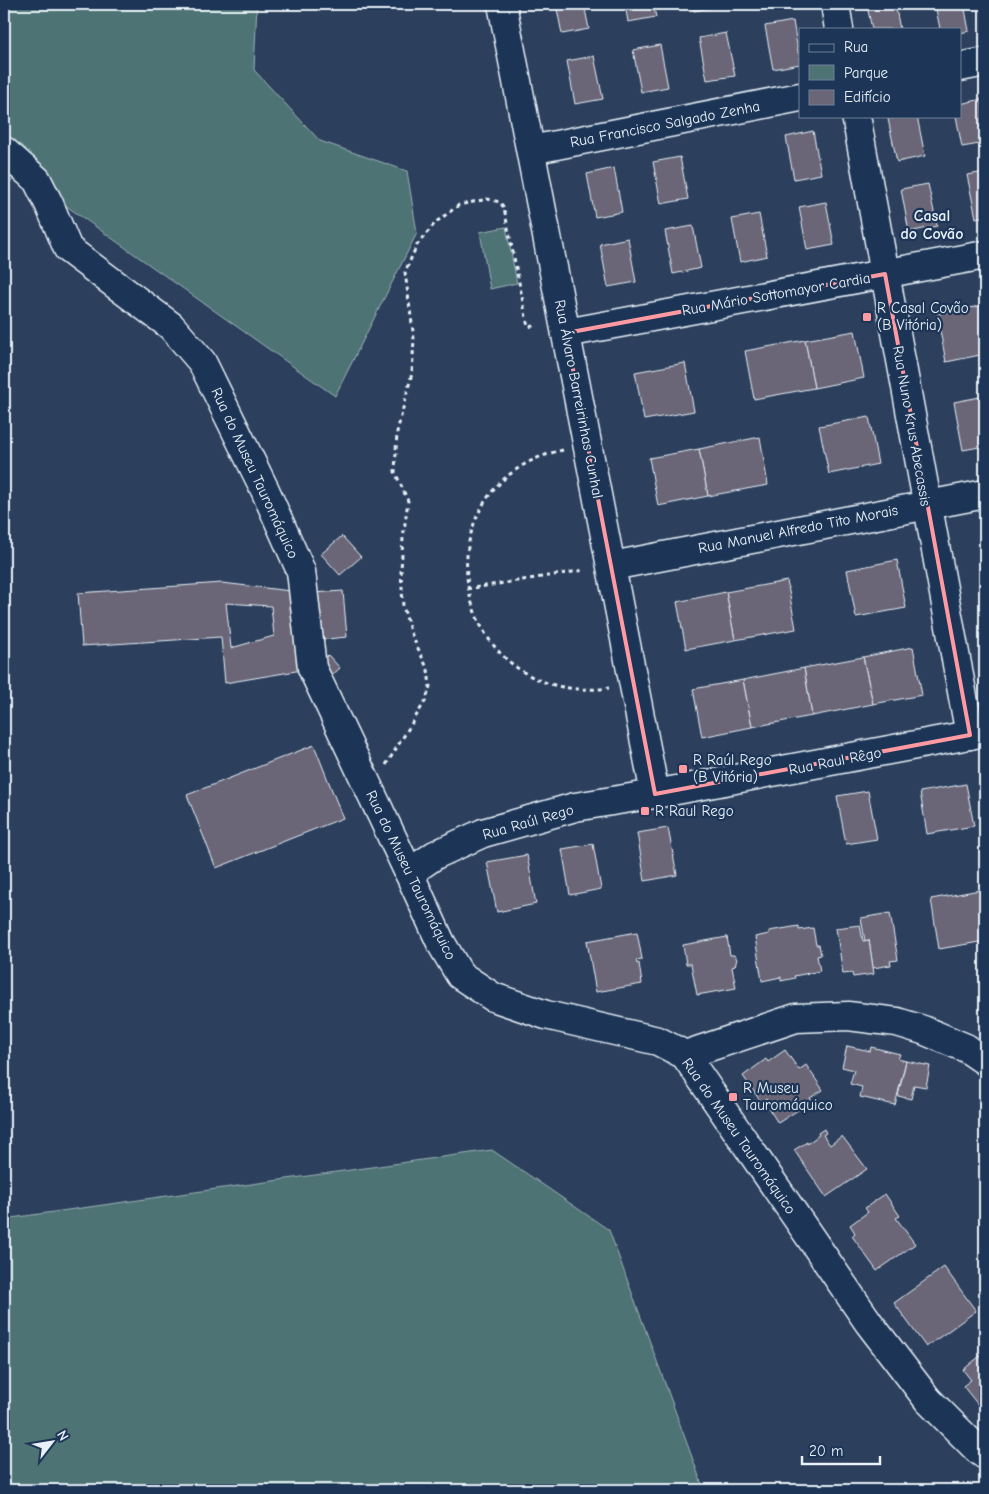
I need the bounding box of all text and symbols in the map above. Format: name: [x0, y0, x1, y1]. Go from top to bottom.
legend: [799, 28, 962, 118]
text: Rua: [844, 38, 868, 56]
text: Parque: [844, 64, 889, 82]
text: Edifício: [844, 88, 891, 106]
street label: Rua Francisco Salgado Zenha: [569, 97, 761, 151]
district label: Casal do Covão: [900, 207, 964, 243]
street label: Rua Mário Sottomayor Cardia: [680, 269, 872, 319]
street label: Rua Álvaro Barreirinhas Cunhal: [551, 298, 608, 500]
place label: R Casal Covão (B Vitória): [877, 299, 969, 334]
marker: R Casal Covão (B Vitória): [861, 311, 873, 323]
street label: Rua Nuno Krus Abecassis: [889, 344, 935, 508]
street label: Rua do Museu Tauromáquico: [207, 385, 303, 561]
street label: Rua Manuel Alfredo Tito Morais: [697, 501, 899, 557]
street label: Rua Raul Rêgo: [787, 743, 883, 779]
place label: R Raúl Rego (B Vitória): [693, 751, 772, 786]
marker: R Raúl Rego (B Vitória): [677, 763, 689, 775]
street label: Rua do Museu Tauromáquico: [362, 787, 460, 963]
street label: Rua Raúl Rego: [480, 800, 576, 844]
place label: R Raul Rego: [655, 802, 734, 820]
marker: R Raul Rego: [639, 805, 651, 817]
street label: Rua do Museu Tauromáquico: [678, 1054, 800, 1218]
place label: R Museu Tauromáquico: [743, 1079, 833, 1114]
marker: R Museu Tauromáquico: [727, 1091, 739, 1103]
north arrow: [28, 1416, 78, 1466]
text: N: [53, 1427, 72, 1444]
scale bar: [802, 1434, 879, 1466]
text: 20 m: [809, 1442, 843, 1460]

